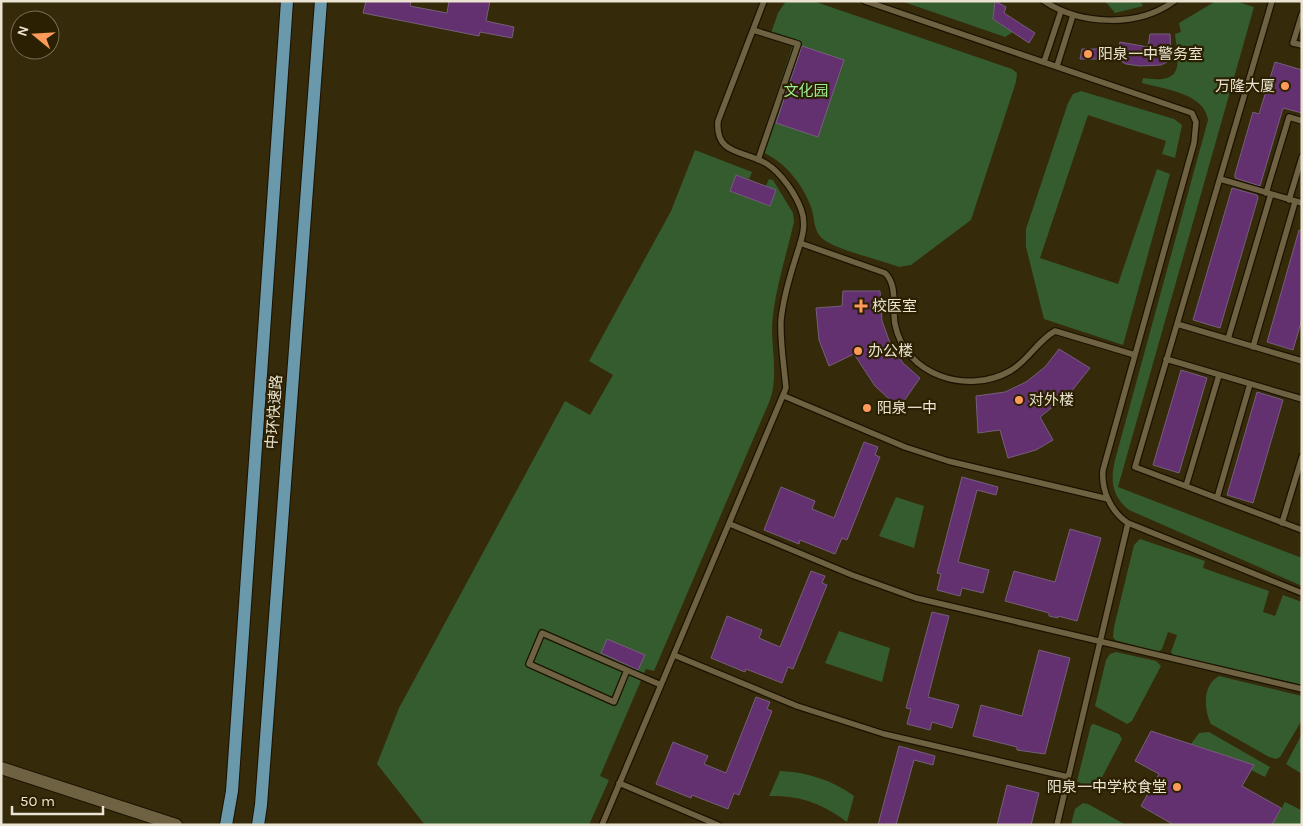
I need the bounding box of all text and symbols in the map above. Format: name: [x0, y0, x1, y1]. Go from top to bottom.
north arrow: [10, 10, 60, 60]
text: N: [13, 24, 33, 39]
place label: 阳泉一中警务室: [1098, 45, 1203, 63]
marker: 阳泉一中警务室: [1082, 48, 1094, 60]
place label: 万隆大厦: [1215, 77, 1275, 95]
marker: 万隆大厦: [1279, 80, 1291, 92]
park label: 文化园: [783, 82, 829, 100]
place label: 校医室: [872, 297, 917, 315]
marker: 校医室: [854, 299, 868, 313]
place label: 办公楼: [868, 342, 913, 360]
marker: 办公楼: [852, 345, 864, 357]
street label: 中环快速路: [262, 374, 286, 450]
place label: 对外楼: [1029, 391, 1074, 409]
marker: 对外楼: [1013, 394, 1025, 406]
place label: 阳泉一中: [877, 399, 937, 417]
marker: 阳泉一中: [861, 402, 873, 414]
place label: 阳泉一中学校食堂: [1047, 778, 1167, 796]
marker: 阳泉一中学校食堂: [1171, 781, 1183, 793]
scale bar: [12, 784, 104, 816]
text: 50 m: [20, 792, 55, 810]

